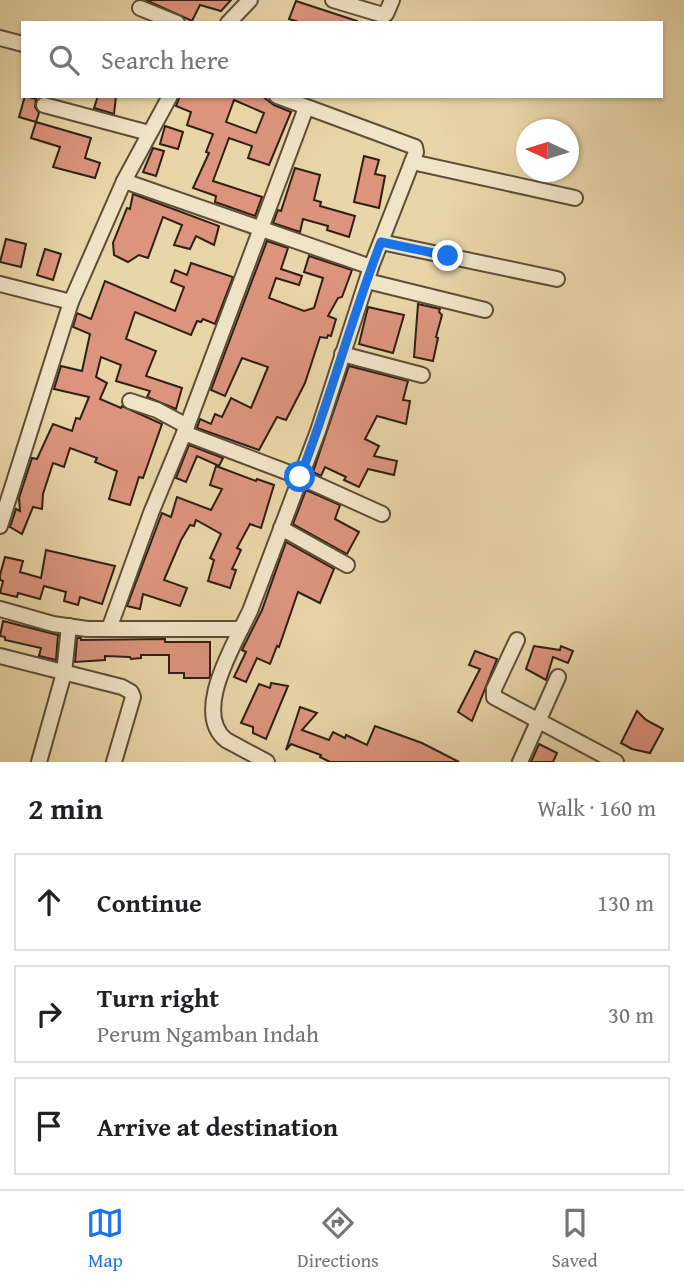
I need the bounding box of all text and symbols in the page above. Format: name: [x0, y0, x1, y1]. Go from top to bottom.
search box: [21, 21, 663, 98]
text: Search here: [101, 40, 229, 79]
icon: search: [45, 41, 83, 79]
north arrow: [516, 119, 579, 182]
route end: [432, 240, 463, 271]
route start: [284, 461, 315, 492]
text: 2 min: [28, 786, 103, 830]
text: Walk · 160 m: [537, 791, 656, 824]
icon: ahead: [30, 883, 68, 921]
text: Continue: [97, 883, 202, 922]
text: 130 m: [597, 886, 654, 919]
text: Turn right: [97, 978, 219, 1017]
icon: right: [30, 995, 68, 1033]
text: 30 m: [608, 998, 654, 1031]
text: Perum Ngamban Indah: [97, 1017, 319, 1050]
icon: arrive: [30, 1107, 68, 1145]
text: Arrive at destination: [97, 1107, 338, 1146]
tab: Map: [86, 1204, 124, 1274]
tab: Directions: [297, 1204, 379, 1274]
tab: Saved: [552, 1204, 598, 1274]

